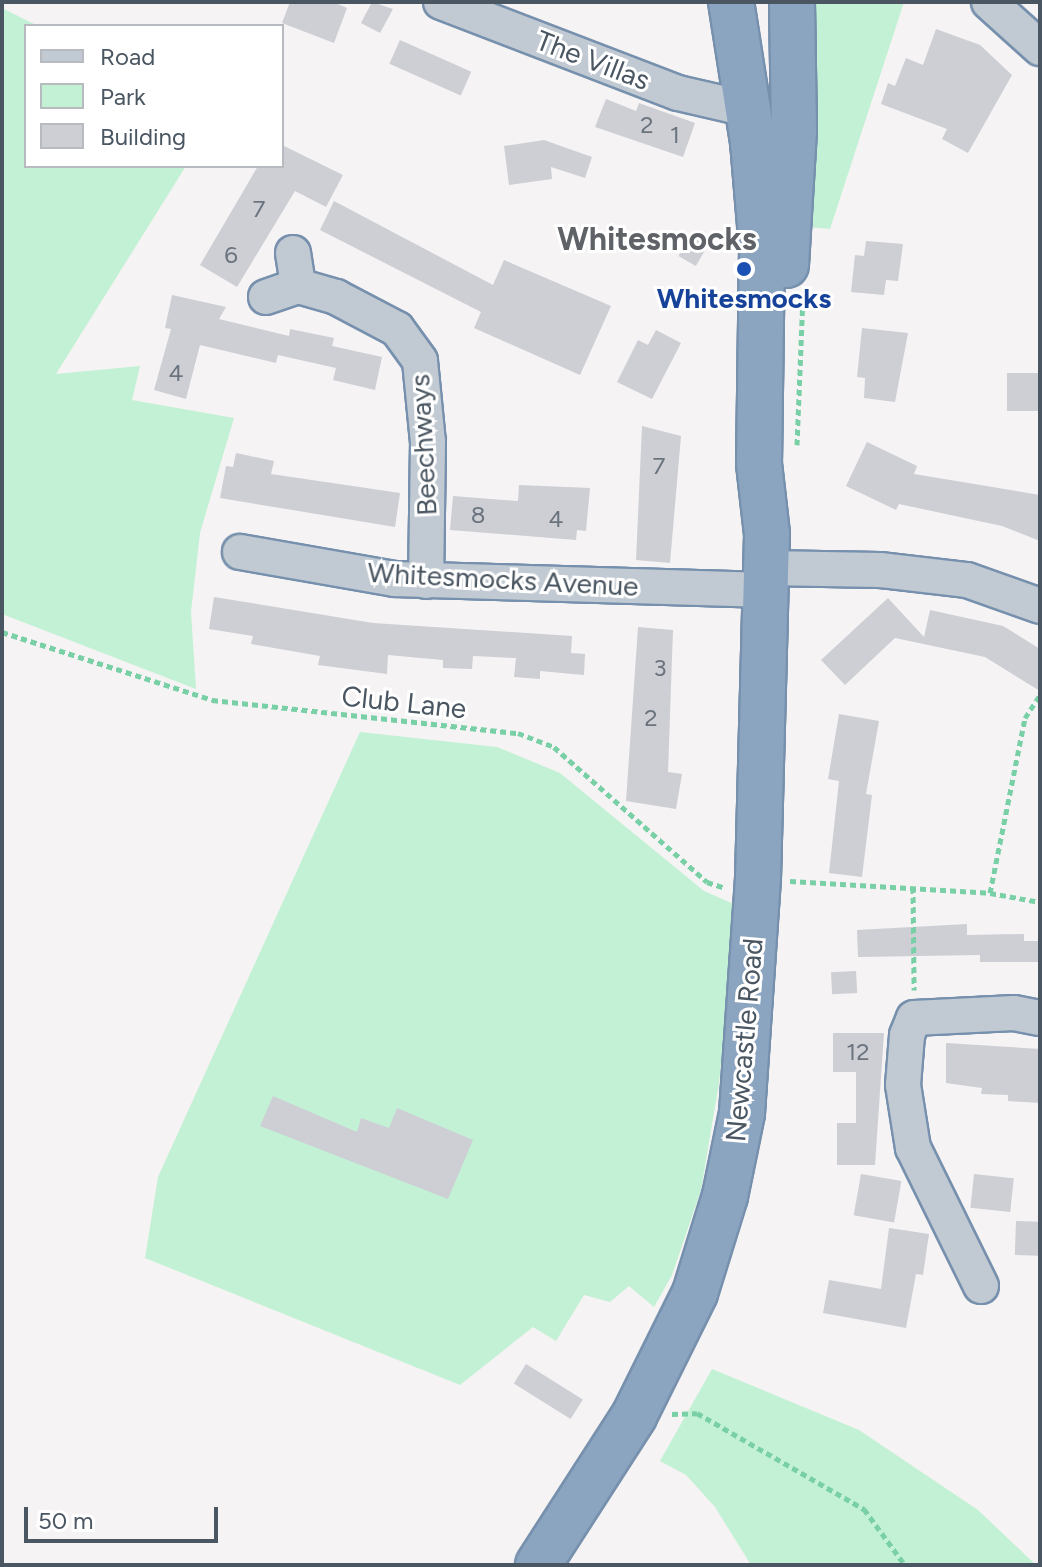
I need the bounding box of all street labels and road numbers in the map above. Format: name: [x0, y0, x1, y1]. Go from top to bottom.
street label: The Villas: [532, 23, 654, 97]
street label: Beechways: [403, 373, 443, 517]
street label: Whitesmocks Avenue: [367, 555, 639, 603]
street label: Club Lane: [340, 679, 468, 725]
street label: Newcastle Road: [718, 937, 770, 1143]

